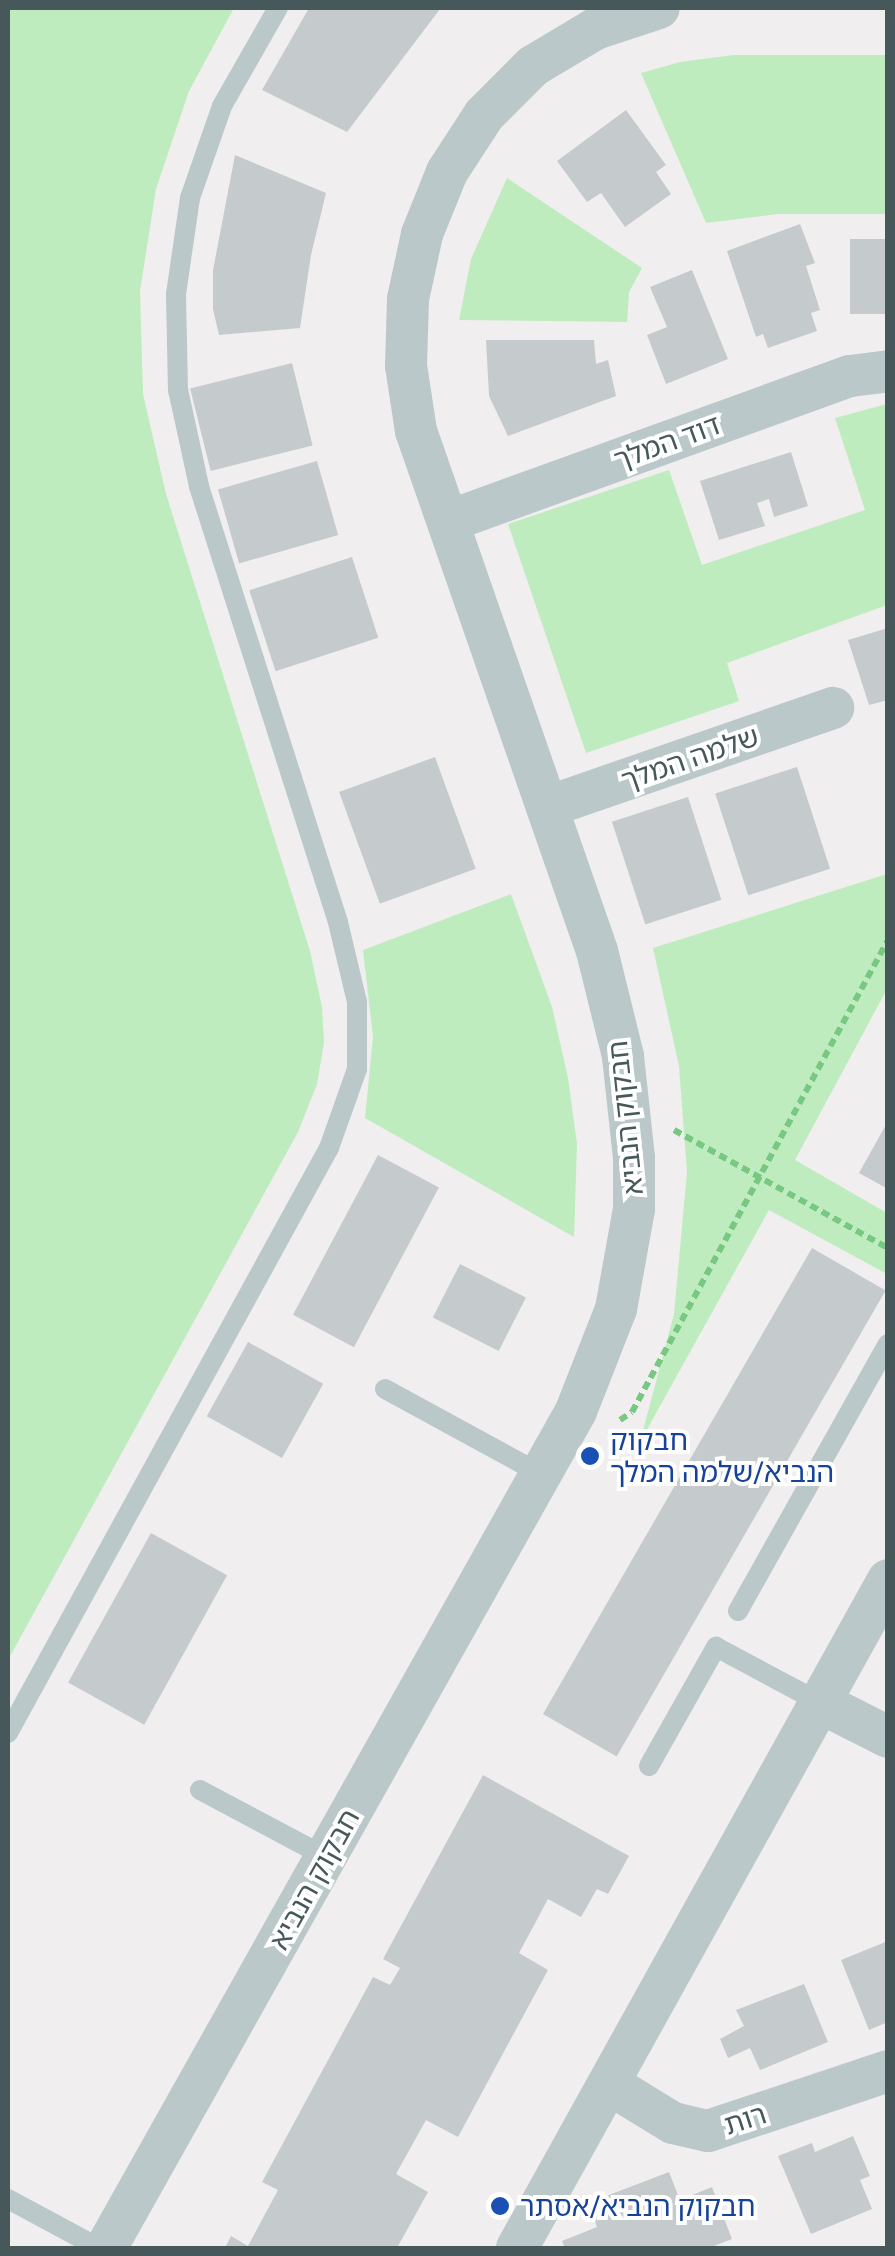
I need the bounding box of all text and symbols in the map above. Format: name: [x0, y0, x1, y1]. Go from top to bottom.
street label: דוד המלך: [609, 407, 725, 477]
street label: שלמה המלך: [617, 719, 763, 797]
street label: חבקוק הנביא: [600, 1039, 650, 1197]
place label: חבקוק הנביא/שלמה המלך: [610, 1423, 834, 1489]
marker: חבקוק הנביא/שלמה המלך: [579, 1445, 601, 1467]
street label: חבקוק הנביא: [262, 1803, 366, 1955]
street label: רות: [720, 2096, 770, 2142]
place label: חבקוק הנביא/אסתר: [520, 2189, 756, 2223]
marker: חבקוק הנביא/אסתר: [489, 2195, 511, 2217]

